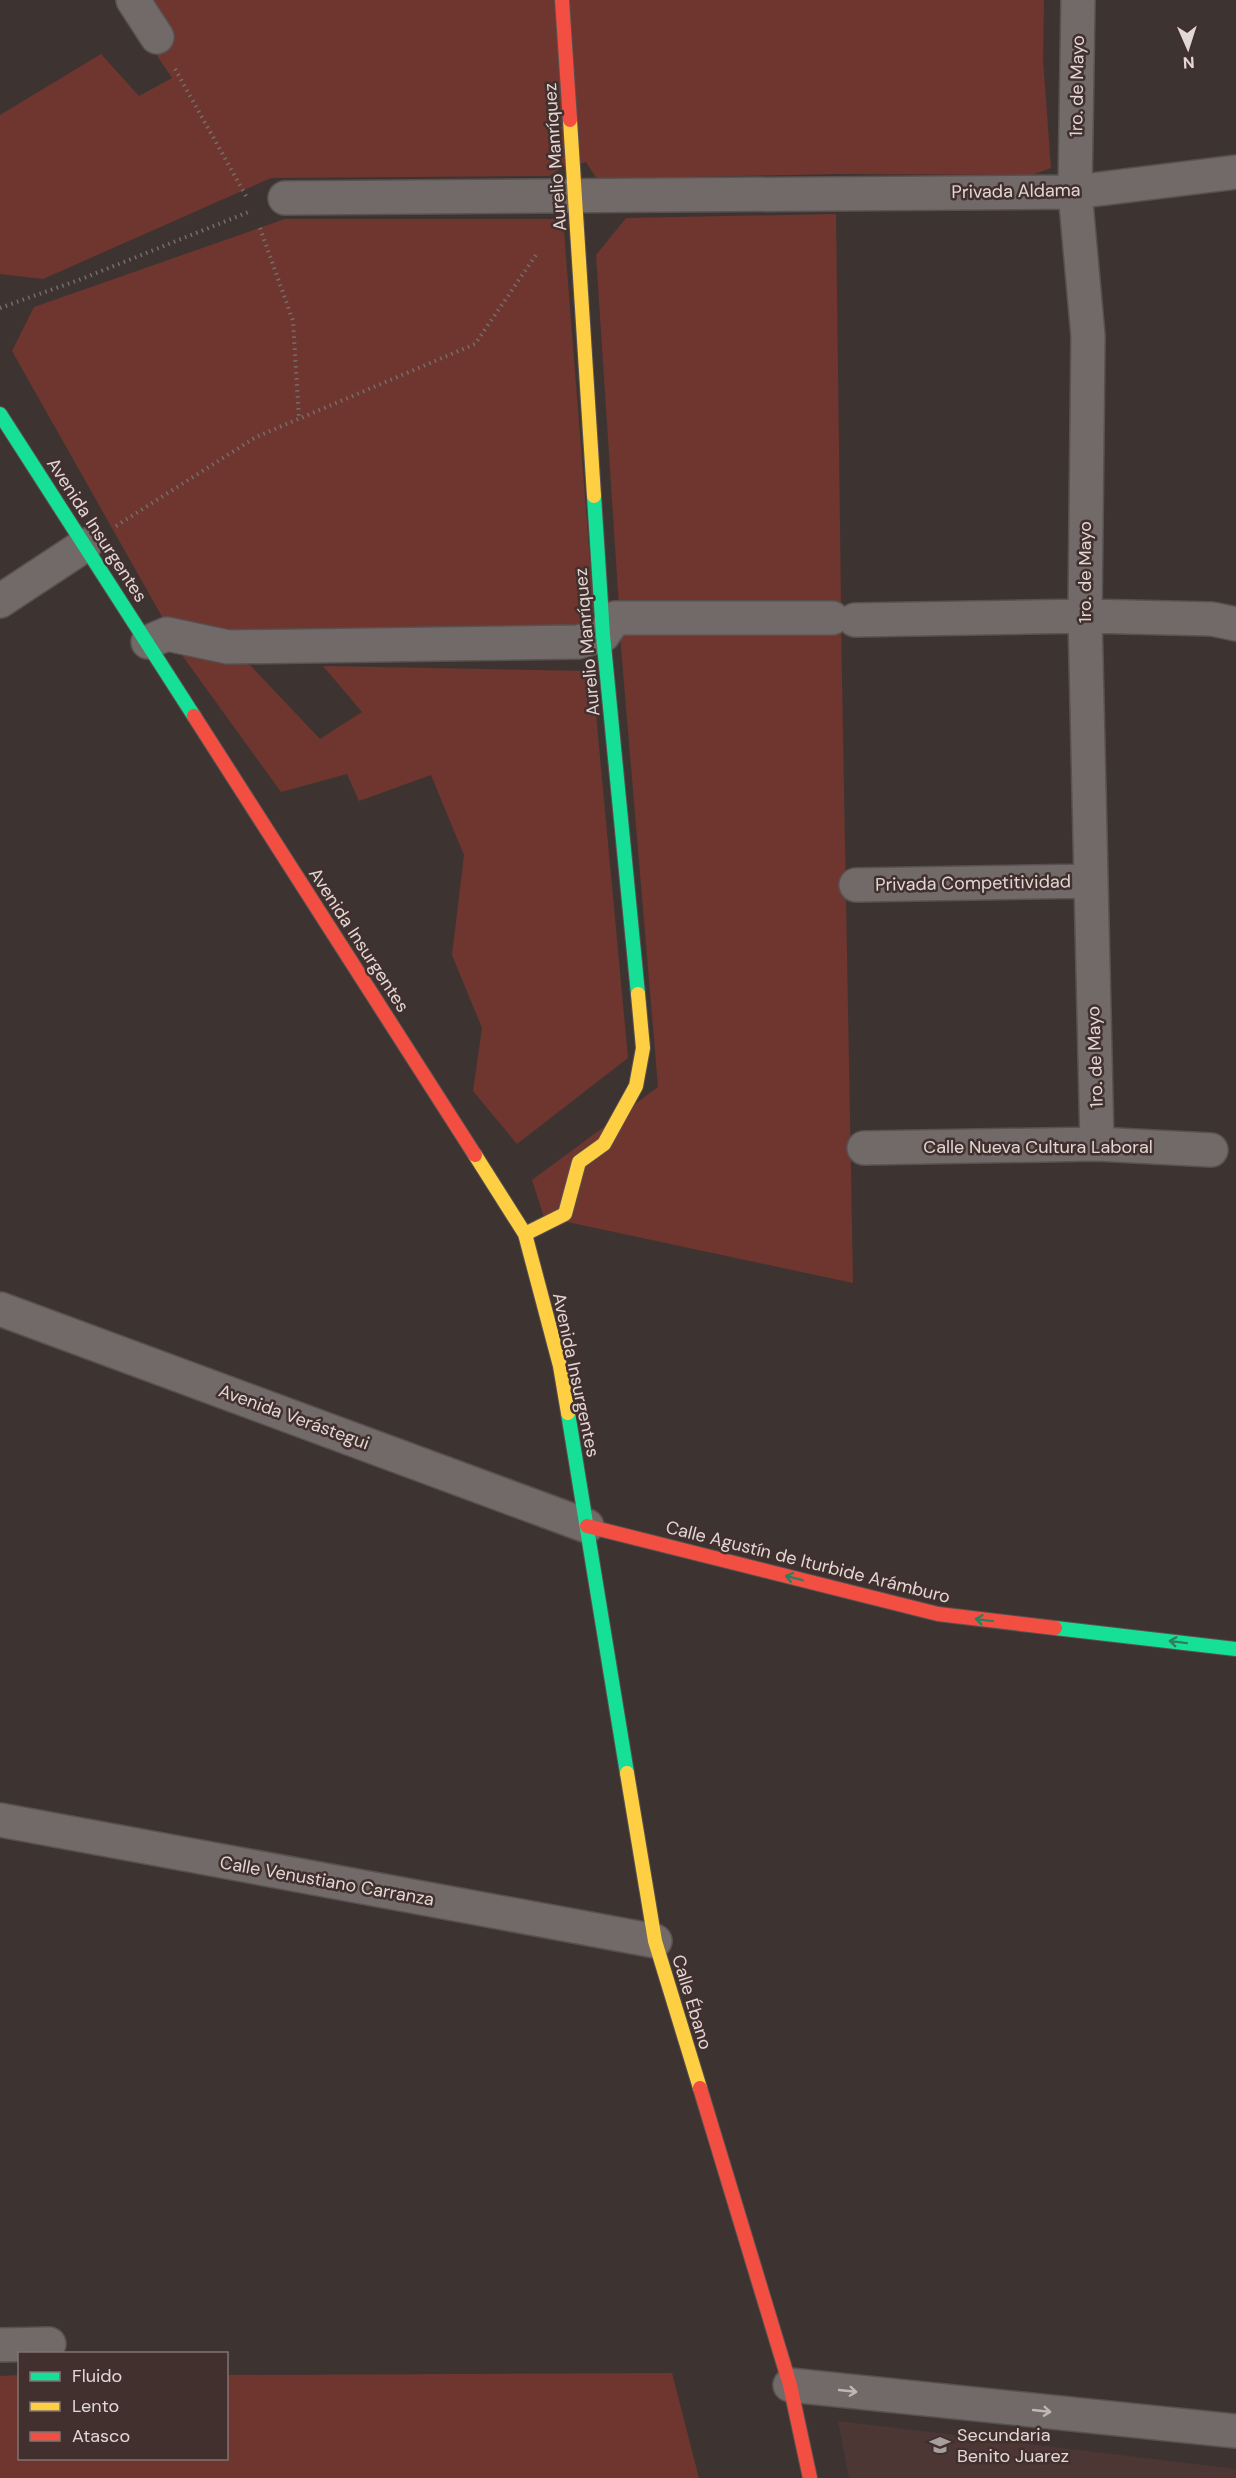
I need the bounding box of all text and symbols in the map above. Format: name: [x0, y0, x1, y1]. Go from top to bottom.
north arrow: [1158, 18, 1218, 78]
street label: 1ro. de Mayo: [1064, 35, 1090, 137]
text: N: [1182, 52, 1195, 73]
street label: Aurelio Manríquez: [538, 82, 572, 232]
street label: Privada Aldama: [951, 178, 1081, 204]
street label: Avenida Insurgentes: [41, 453, 153, 607]
street label: 1ro. de Mayo: [1073, 521, 1097, 623]
street label: Aurelio Manríquez: [569, 567, 605, 717]
street label: Avenida Insurgentes: [303, 863, 415, 1017]
street label: Privada Competitividad: [875, 869, 1071, 897]
street label: 1ro. de Mayo: [1081, 1006, 1109, 1108]
street label: Calle Nueva Cultura Laboral: [923, 1135, 1153, 1159]
street label: Avenida Insurgentes: [547, 1291, 605, 1459]
street label: Avenida Verástegui: [215, 1379, 373, 1455]
street label: Calle Agustín de Iturbide Arámburo: [663, 1515, 953, 1609]
one-way arrow: [785, 1572, 804, 1583]
one-way arrow: [975, 1614, 995, 1625]
one-way arrow: [1168, 1636, 1188, 1647]
street label: Calle Venustiano Carranza: [218, 1850, 436, 1912]
street label: Calle Ébano: [666, 1952, 718, 2052]
legend: [18, 2352, 228, 2460]
text: Fluido: [72, 2364, 122, 2388]
one-way arrow: [838, 2386, 858, 2397]
text: Lento: [72, 2394, 119, 2418]
one-way arrow: [1032, 2406, 1052, 2417]
place label: Secundaria Benito Juarez: [957, 2423, 1069, 2468]
text: Atasco: [72, 2424, 130, 2448]
school or university icon: Secundaria Benito Juarez: [928, 2433, 952, 2457]

